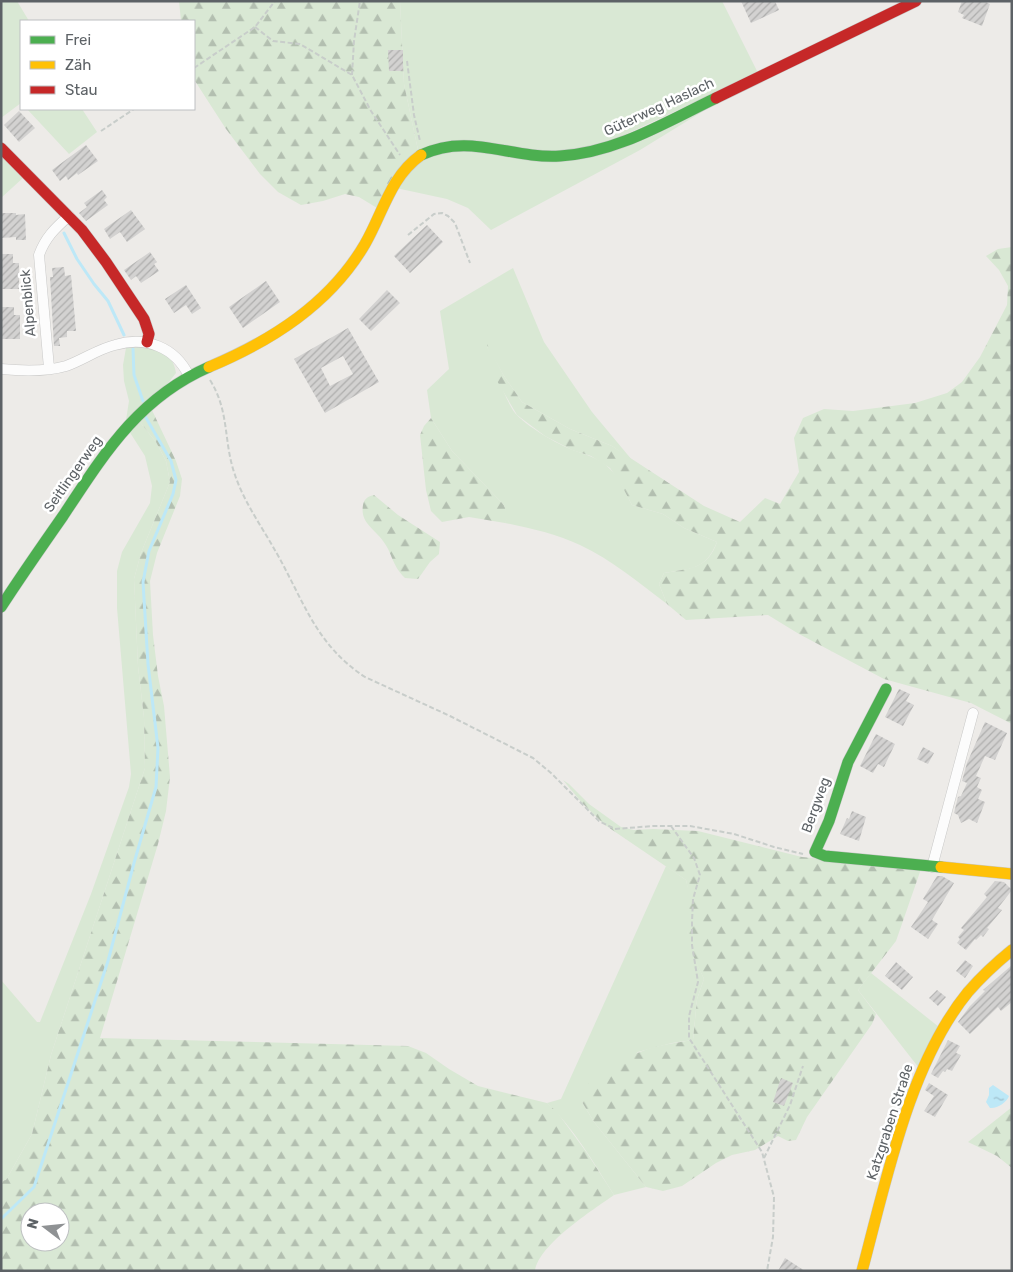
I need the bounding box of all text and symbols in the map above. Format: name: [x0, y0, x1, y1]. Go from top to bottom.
legend: [20, 20, 195, 110]
text: Frei: [65, 31, 91, 49]
text: Zäh: [65, 56, 91, 74]
street label: Güterweg Haslach: [601, 74, 717, 140]
text: Stau: [65, 81, 98, 99]
street label: Alpenblick: [17, 268, 39, 337]
street label: Seitlingerweg: [40, 432, 106, 516]
street label: Bergweg: [798, 775, 834, 835]
street label: Katzgraben Straße: [863, 1062, 917, 1182]
north arrow: [20, 1202, 70, 1252]
text: N: [23, 1216, 43, 1231]

